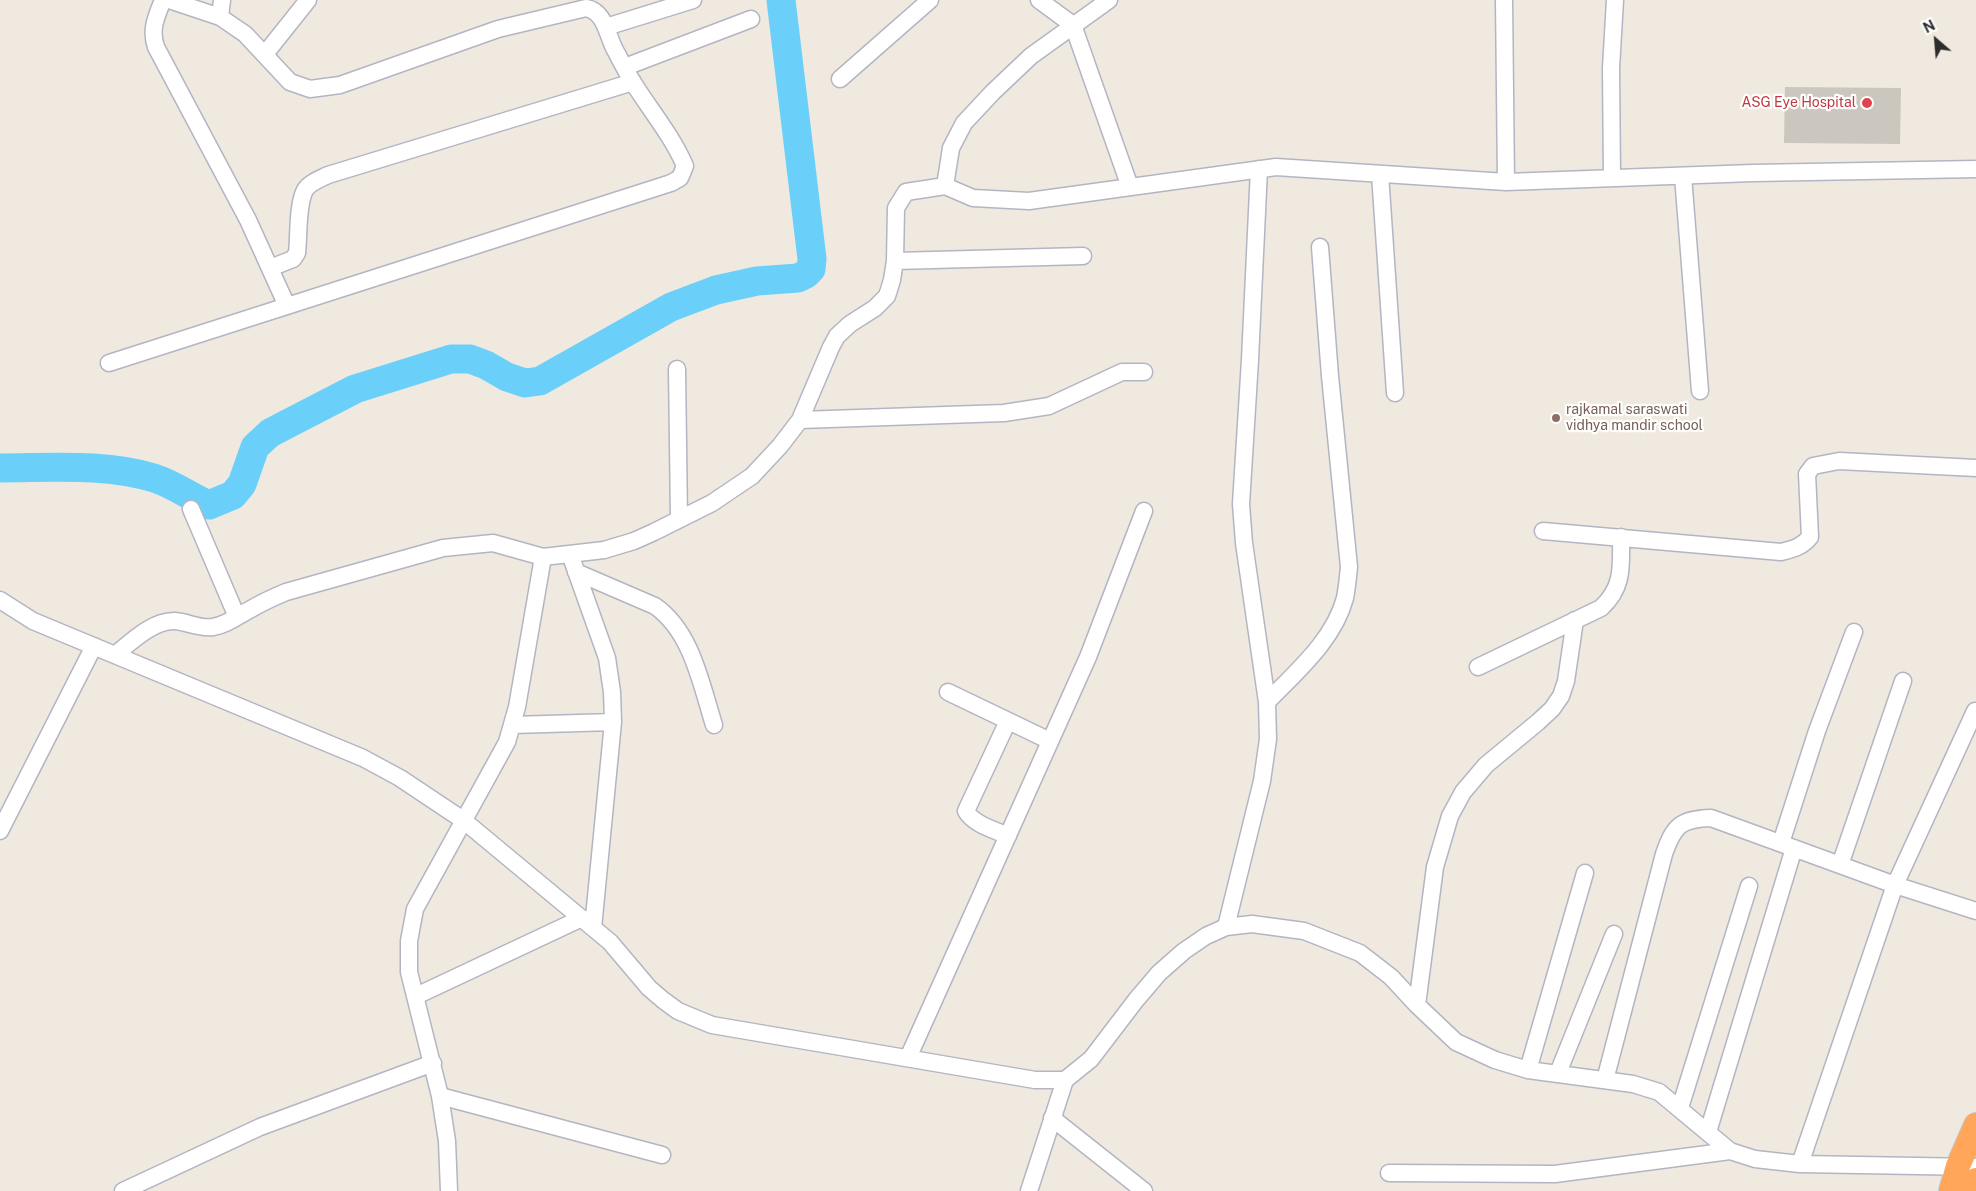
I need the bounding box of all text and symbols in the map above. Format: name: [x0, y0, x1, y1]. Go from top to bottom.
north arrow: [1911, 15, 1961, 65]
text: N: [1921, 17, 1938, 36]
place label: ASG Eye Hospital: [1741, 95, 1856, 111]
marker: ASG Eye Hospital: [1860, 96, 1874, 110]
place label: rajkamal saraswati vidhya mandir school: [1566, 402, 1703, 434]
marker: rajkamal saraswati vidhya mandir school: [1550, 412, 1562, 424]

